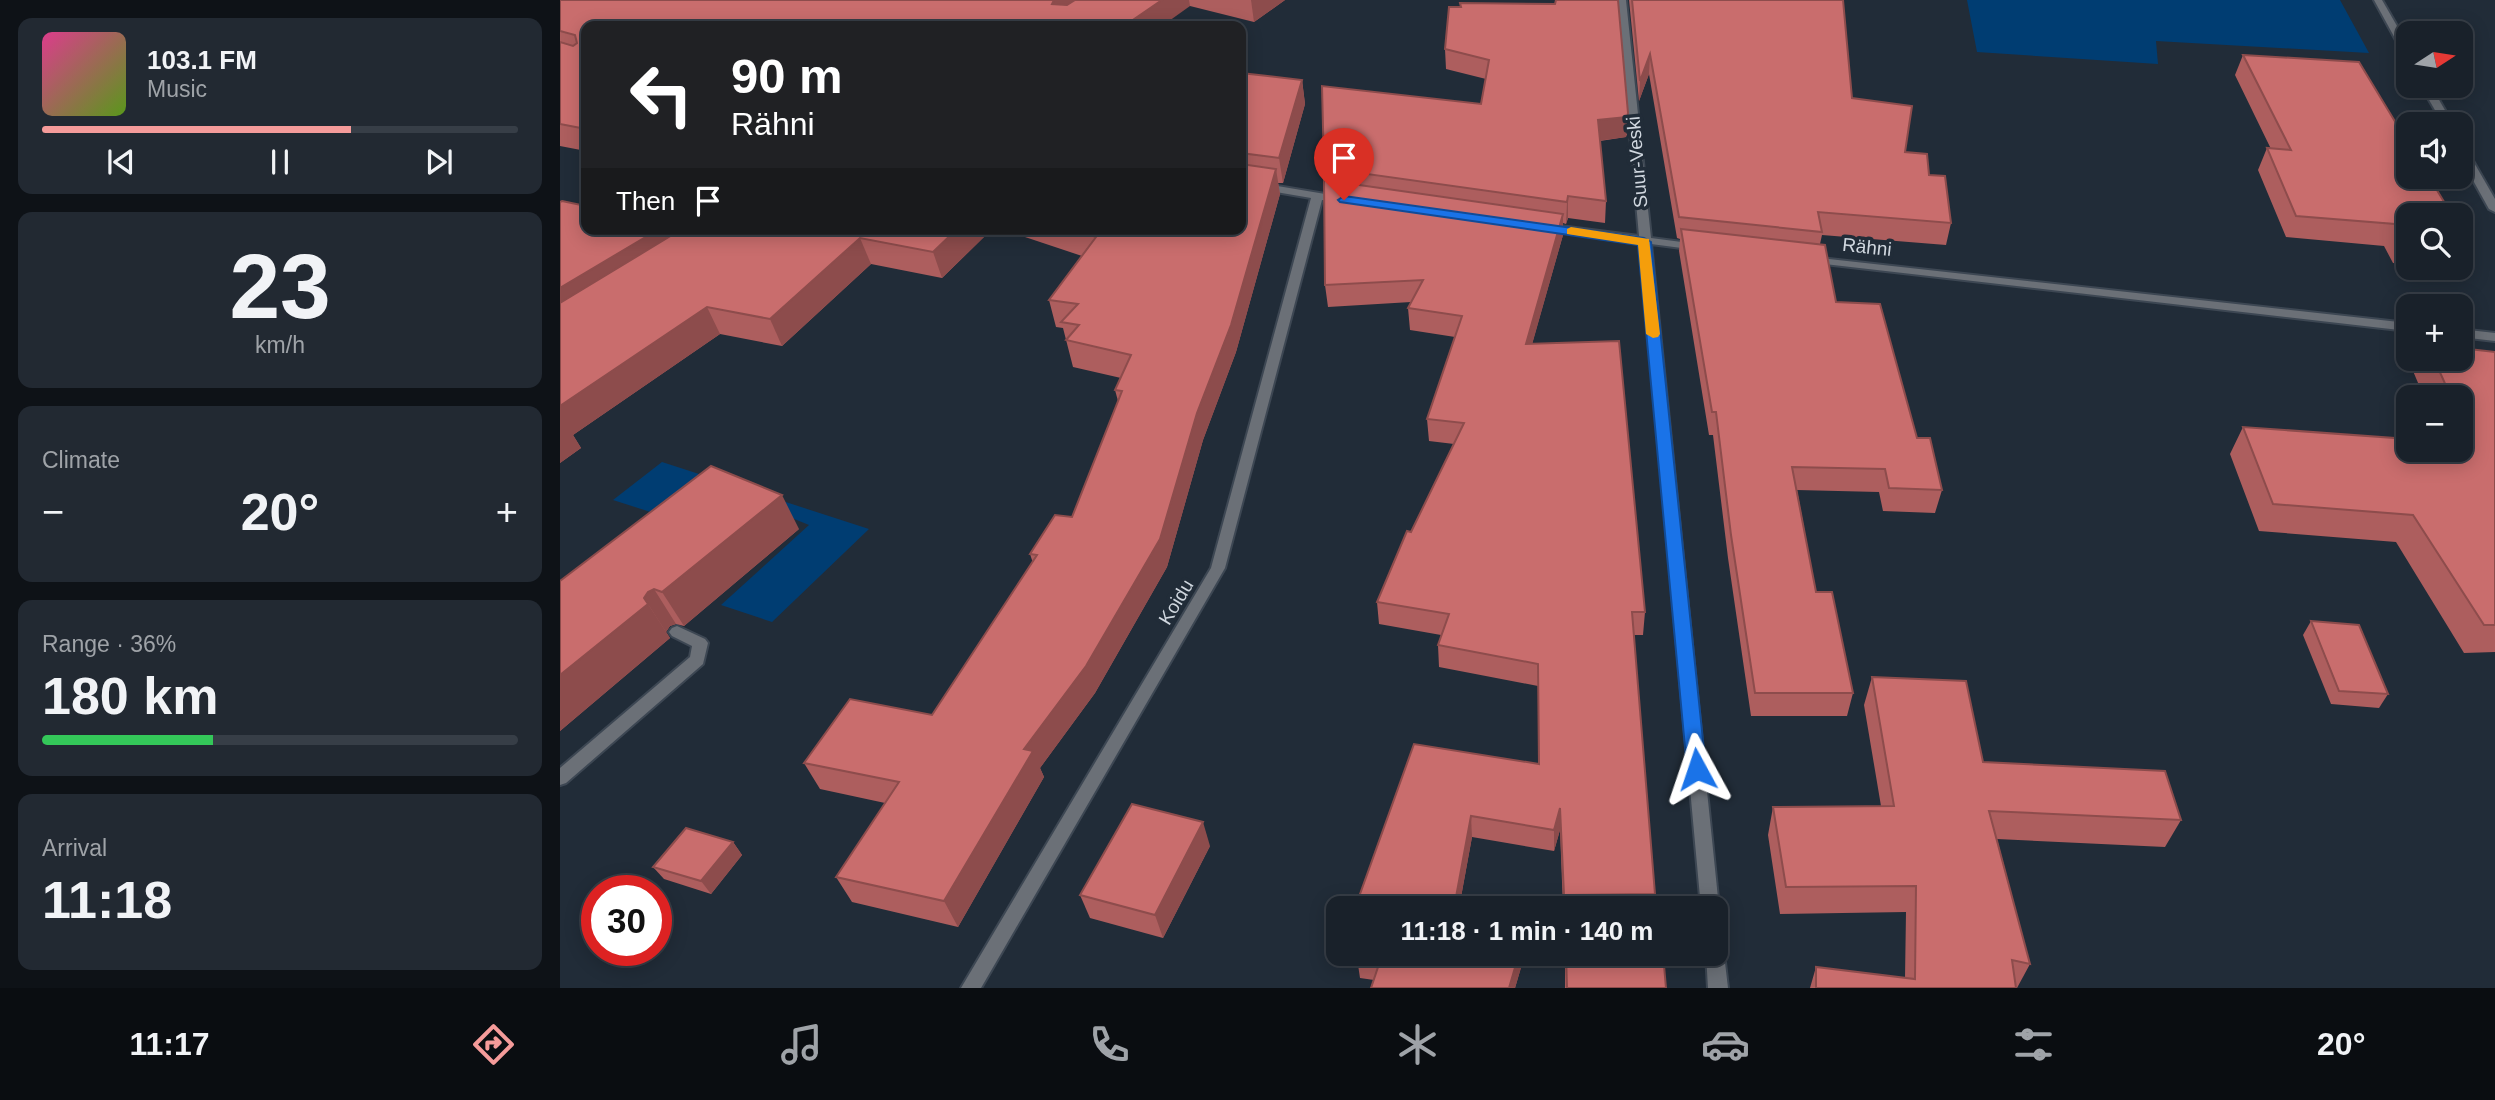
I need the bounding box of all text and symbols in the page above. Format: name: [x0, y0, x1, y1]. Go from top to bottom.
north arrow: [2396, 21, 2473, 98]
map controls: [2396, 21, 2473, 462]
text: 103.1 FM: [147, 45, 257, 75]
icon: left: [616, 49, 707, 140]
text: 90 m: [731, 49, 843, 103]
text: Music: [147, 76, 207, 102]
text: Rähni: [731, 106, 815, 142]
button: sound: [2396, 112, 2473, 189]
street label: Suur-Veski: [1623, 115, 1651, 209]
pin: [1314, 128, 1374, 200]
icon: arrive: [1325, 139, 1363, 177]
icon: previous: [102, 143, 140, 181]
icon: pause: [261, 143, 299, 181]
icon: next: [420, 143, 458, 181]
icon: arrive: [689, 182, 727, 220]
text: Then: [616, 186, 675, 216]
button: search: [2396, 203, 2473, 280]
street label: Rähni: [1841, 234, 1893, 260]
text: 23: [229, 236, 331, 337]
button: +: [2396, 294, 2473, 371]
text: km/h: [255, 332, 305, 358]
button: −: [2396, 385, 2473, 462]
text: Climate: [42, 447, 120, 473]
text: 20°: [241, 483, 319, 541]
text: −: [42, 491, 64, 533]
text: +: [496, 491, 518, 533]
street label: Koidu: [1154, 576, 1198, 628]
text: Range · 36%: [42, 631, 176, 657]
text: 180 km: [42, 667, 218, 725]
position arrow: [1660, 732, 1734, 806]
text: Arrival: [42, 835, 107, 861]
text: 11:18: [42, 871, 172, 929]
speed limit sign: 30: [581, 875, 672, 966]
text: 11:18 · 1 min · 140 m: [1401, 916, 1653, 946]
icon: directions: [469, 1020, 518, 1069]
icon: music: [777, 1020, 826, 1069]
icon: phone: [1085, 1020, 1134, 1069]
icon: climate: [1393, 1020, 1442, 1069]
icon: car: [1701, 1020, 1750, 1069]
icon: filters: [2009, 1020, 2058, 1069]
text: 11:17: [130, 1026, 210, 1062]
text: 20°: [2317, 1026, 2365, 1062]

